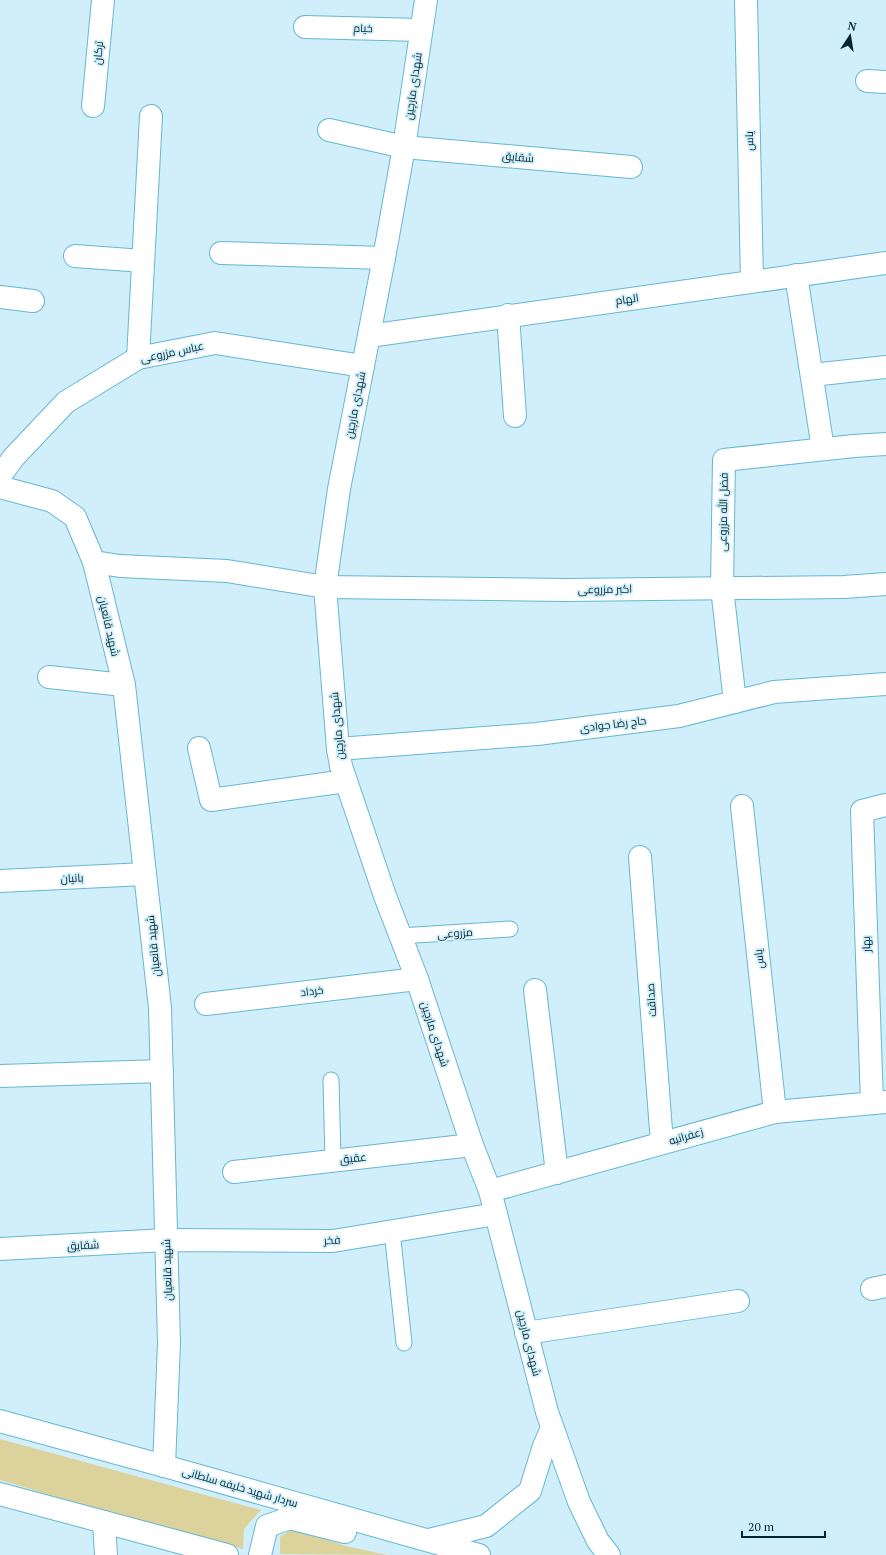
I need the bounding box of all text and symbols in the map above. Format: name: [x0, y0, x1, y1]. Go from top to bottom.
north arrow: [830, 16, 870, 56]
text: N: [847, 19, 858, 34]
street label: خیام: [353, 21, 373, 36]
street label: ترکان: [90, 41, 106, 65]
street label: شهدای مارچین: [401, 51, 425, 121]
street label: یاس: [742, 131, 756, 151]
street label: شقایق: [501, 149, 535, 165]
street label: الهام: [614, 290, 640, 309]
street label: عباس مزروعی: [139, 338, 205, 366]
street label: شهدای مارچین: [342, 370, 368, 440]
street label: فضل الله مزروعی: [714, 472, 731, 552]
street label: اکبر مزروعی: [578, 582, 632, 596]
street label: شهید قانعیان: [95, 594, 123, 658]
street label: شهدای مارچین: [327, 692, 347, 760]
street label: حاج رضا جوادی: [579, 713, 647, 736]
street label: بانیان: [60, 870, 84, 886]
street label: شهید قانعیان: [143, 915, 163, 977]
street label: مزروعی: [437, 925, 473, 941]
street label: بهار: [859, 936, 873, 953]
street label: یاس: [751, 949, 767, 969]
street label: خرداد: [300, 983, 324, 999]
street label: صداقت: [643, 983, 659, 1017]
street label: شهدای مارچین: [418, 1000, 452, 1068]
street label: زعفرانیه: [667, 1124, 705, 1148]
street label: عقیق: [339, 1150, 367, 1166]
street label: فخر: [322, 1232, 341, 1248]
street label: شقایق: [67, 1237, 99, 1253]
street label: شهید قانعیان: [159, 1239, 175, 1301]
street label: شهدای مارچین: [514, 1308, 544, 1378]
street label: سردار شهید خلیفه سلطانی: [181, 1464, 299, 1510]
scale bar: [742, 1513, 825, 1539]
text: 20 m: [748, 1519, 775, 1534]

